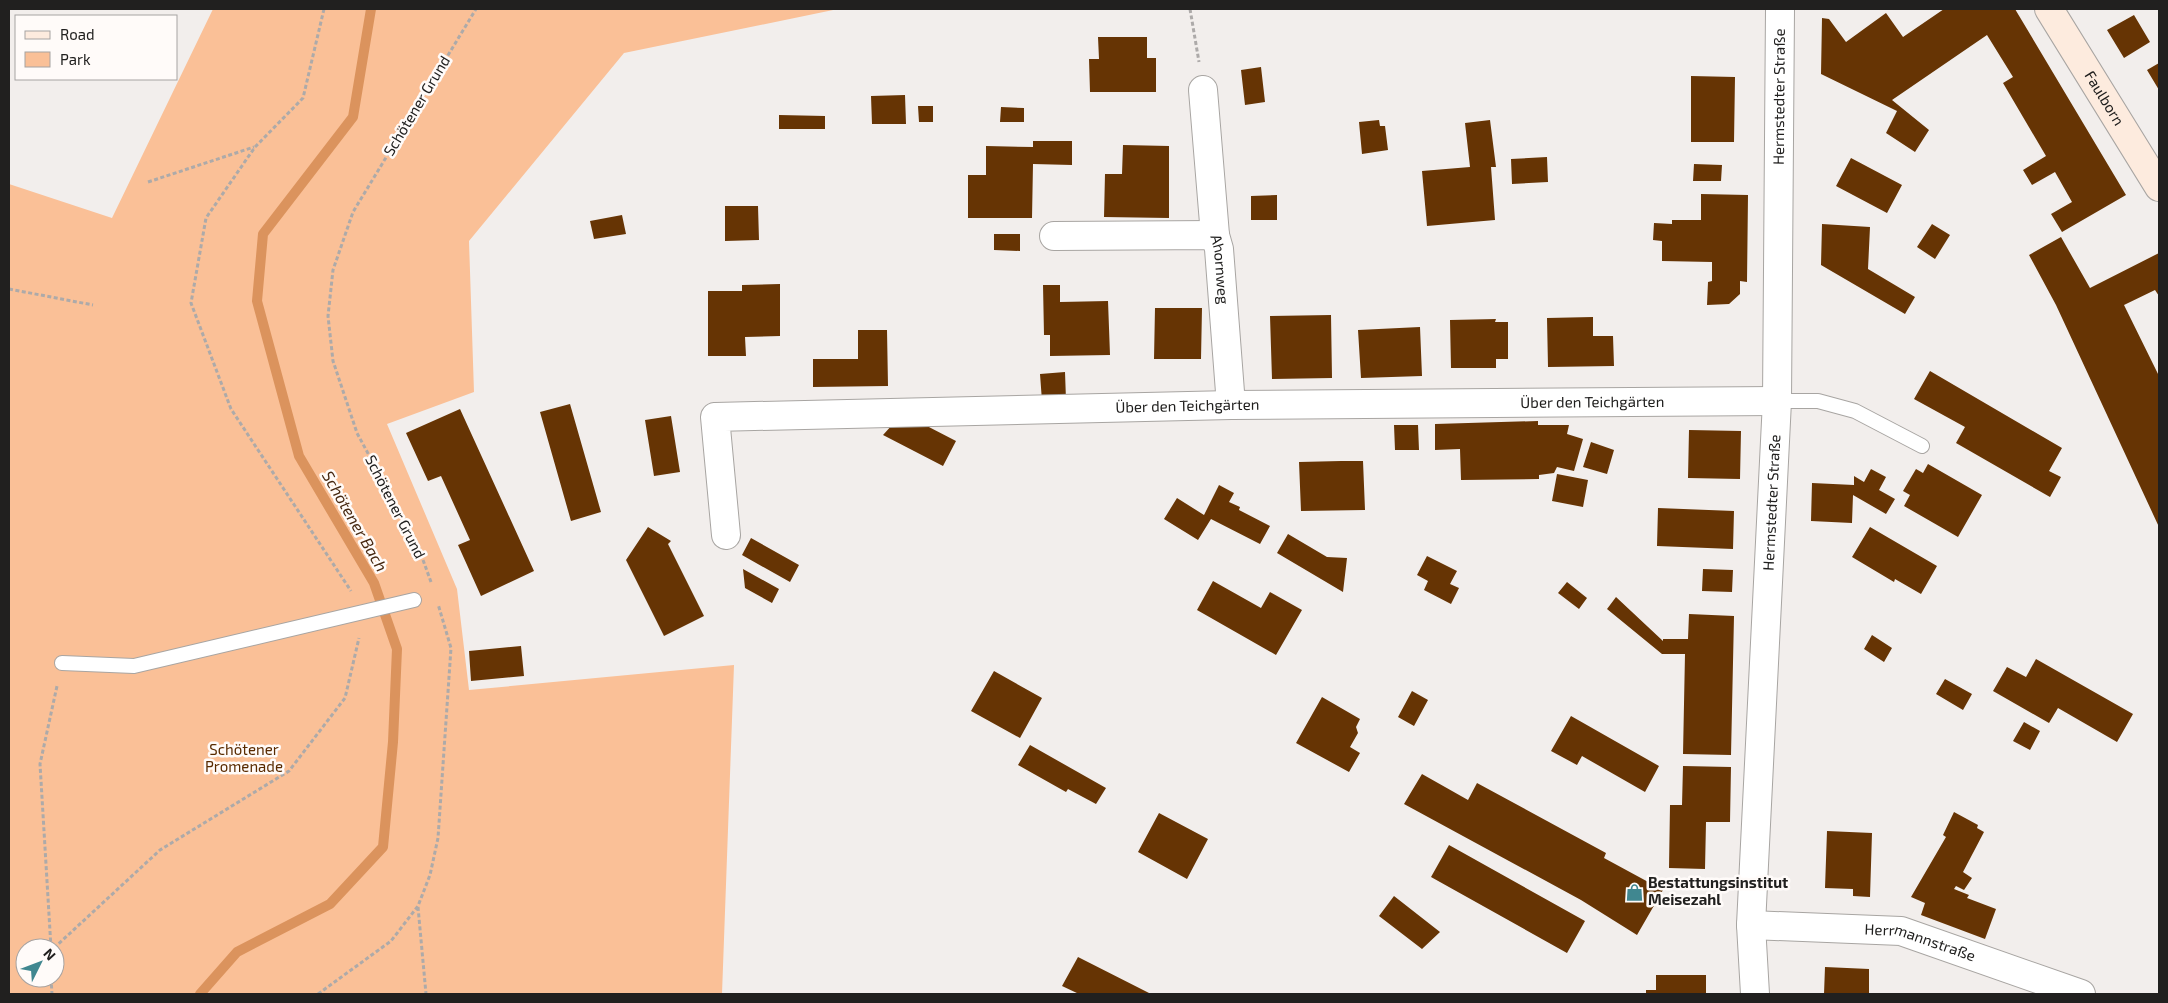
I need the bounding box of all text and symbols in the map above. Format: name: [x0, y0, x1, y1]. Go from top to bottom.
legend: [15, 15, 178, 80]
text: Road: [60, 25, 95, 43]
street label: Hermstedter Straße: [1769, 28, 1788, 165]
text: Park: [60, 50, 91, 68]
street label: Schötener Grund: [379, 52, 453, 159]
street label: Faulborn: [2081, 67, 2129, 128]
street label: Ahornweg: [1207, 232, 1233, 306]
street label: Über den Teichgärten: [1520, 392, 1664, 411]
street label: Über den Teichgärten: [1115, 395, 1259, 416]
street label: Hermstedter Straße: [1759, 434, 1783, 571]
street label: Schötener Grund: [362, 452, 430, 561]
water label: Schötener Bach: [319, 467, 392, 574]
park label: Schötener Promenade: [205, 740, 283, 775]
place label: Bestattungsinstitut Meisezahl: [1648, 873, 1788, 908]
shop icon: Bestattungsinstitut Meisezahl: [1624, 882, 1644, 902]
street label: Herrmannstraße: [1864, 919, 1978, 964]
north arrow: [15, 938, 65, 988]
text: N: [40, 945, 60, 963]

